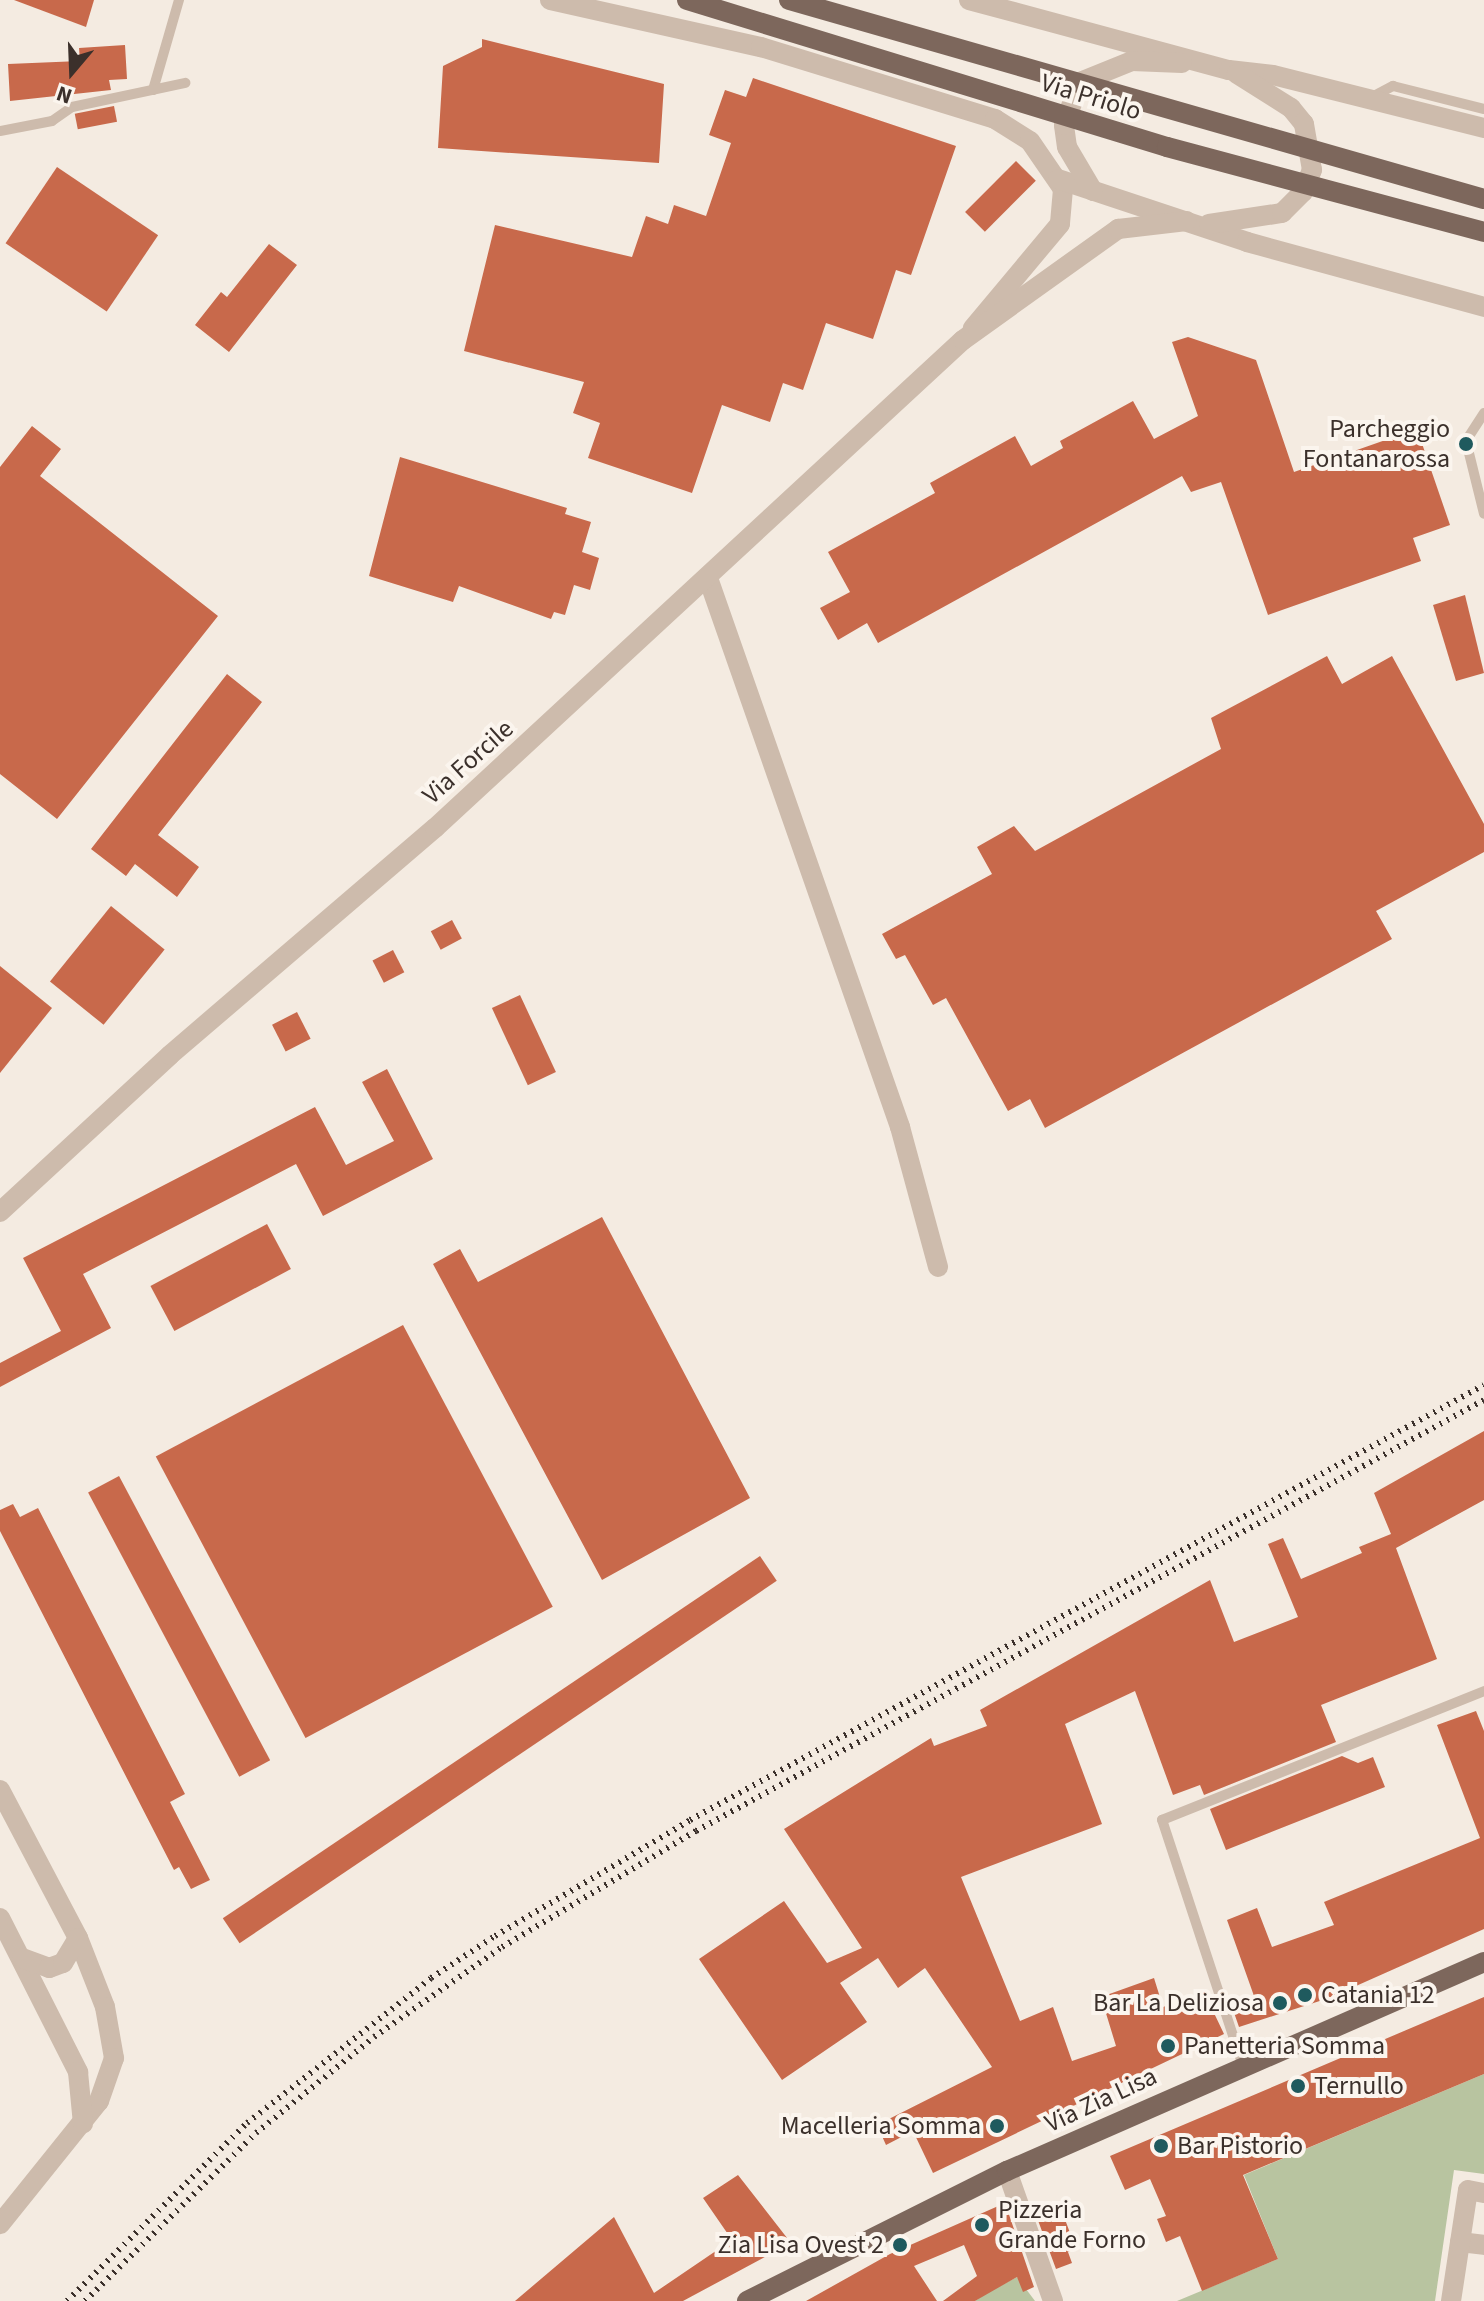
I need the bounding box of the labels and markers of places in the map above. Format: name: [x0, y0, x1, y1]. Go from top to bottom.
place label: Parcheggio Fontanarossa: [1303, 413, 1450, 474]
marker: Parcheggio Fontanarossa: [1457, 435, 1475, 453]
place label: Catania 12: [1321, 1979, 1435, 2011]
marker: Catania 12: [1296, 1986, 1314, 2004]
place label: Bar La Deliziosa: [1093, 1987, 1264, 2019]
marker: Bar La Deliziosa: [1271, 1994, 1289, 2012]
place label: Panetteria Somma: [1184, 2030, 1385, 2062]
marker: Panetteria Somma: [1159, 2037, 1177, 2055]
place label: Ternullo: [1314, 2070, 1404, 2102]
marker: Ternullo: [1289, 2077, 1307, 2095]
place label: Macelleria Somma: [781, 2110, 981, 2142]
marker: Macelleria Somma: [988, 2117, 1006, 2135]
place label: Bar Pistorio: [1177, 2130, 1303, 2162]
marker: Bar Pistorio: [1152, 2137, 1170, 2155]
place label: Pizzeria Grande Forno: [998, 2194, 1146, 2256]
marker: Pizzeria Grande Forno: [973, 2216, 991, 2234]
place label: Zia Lisa Ovest 2: [718, 2229, 884, 2261]
marker: Zia Lisa Ovest 2: [891, 2236, 909, 2254]

